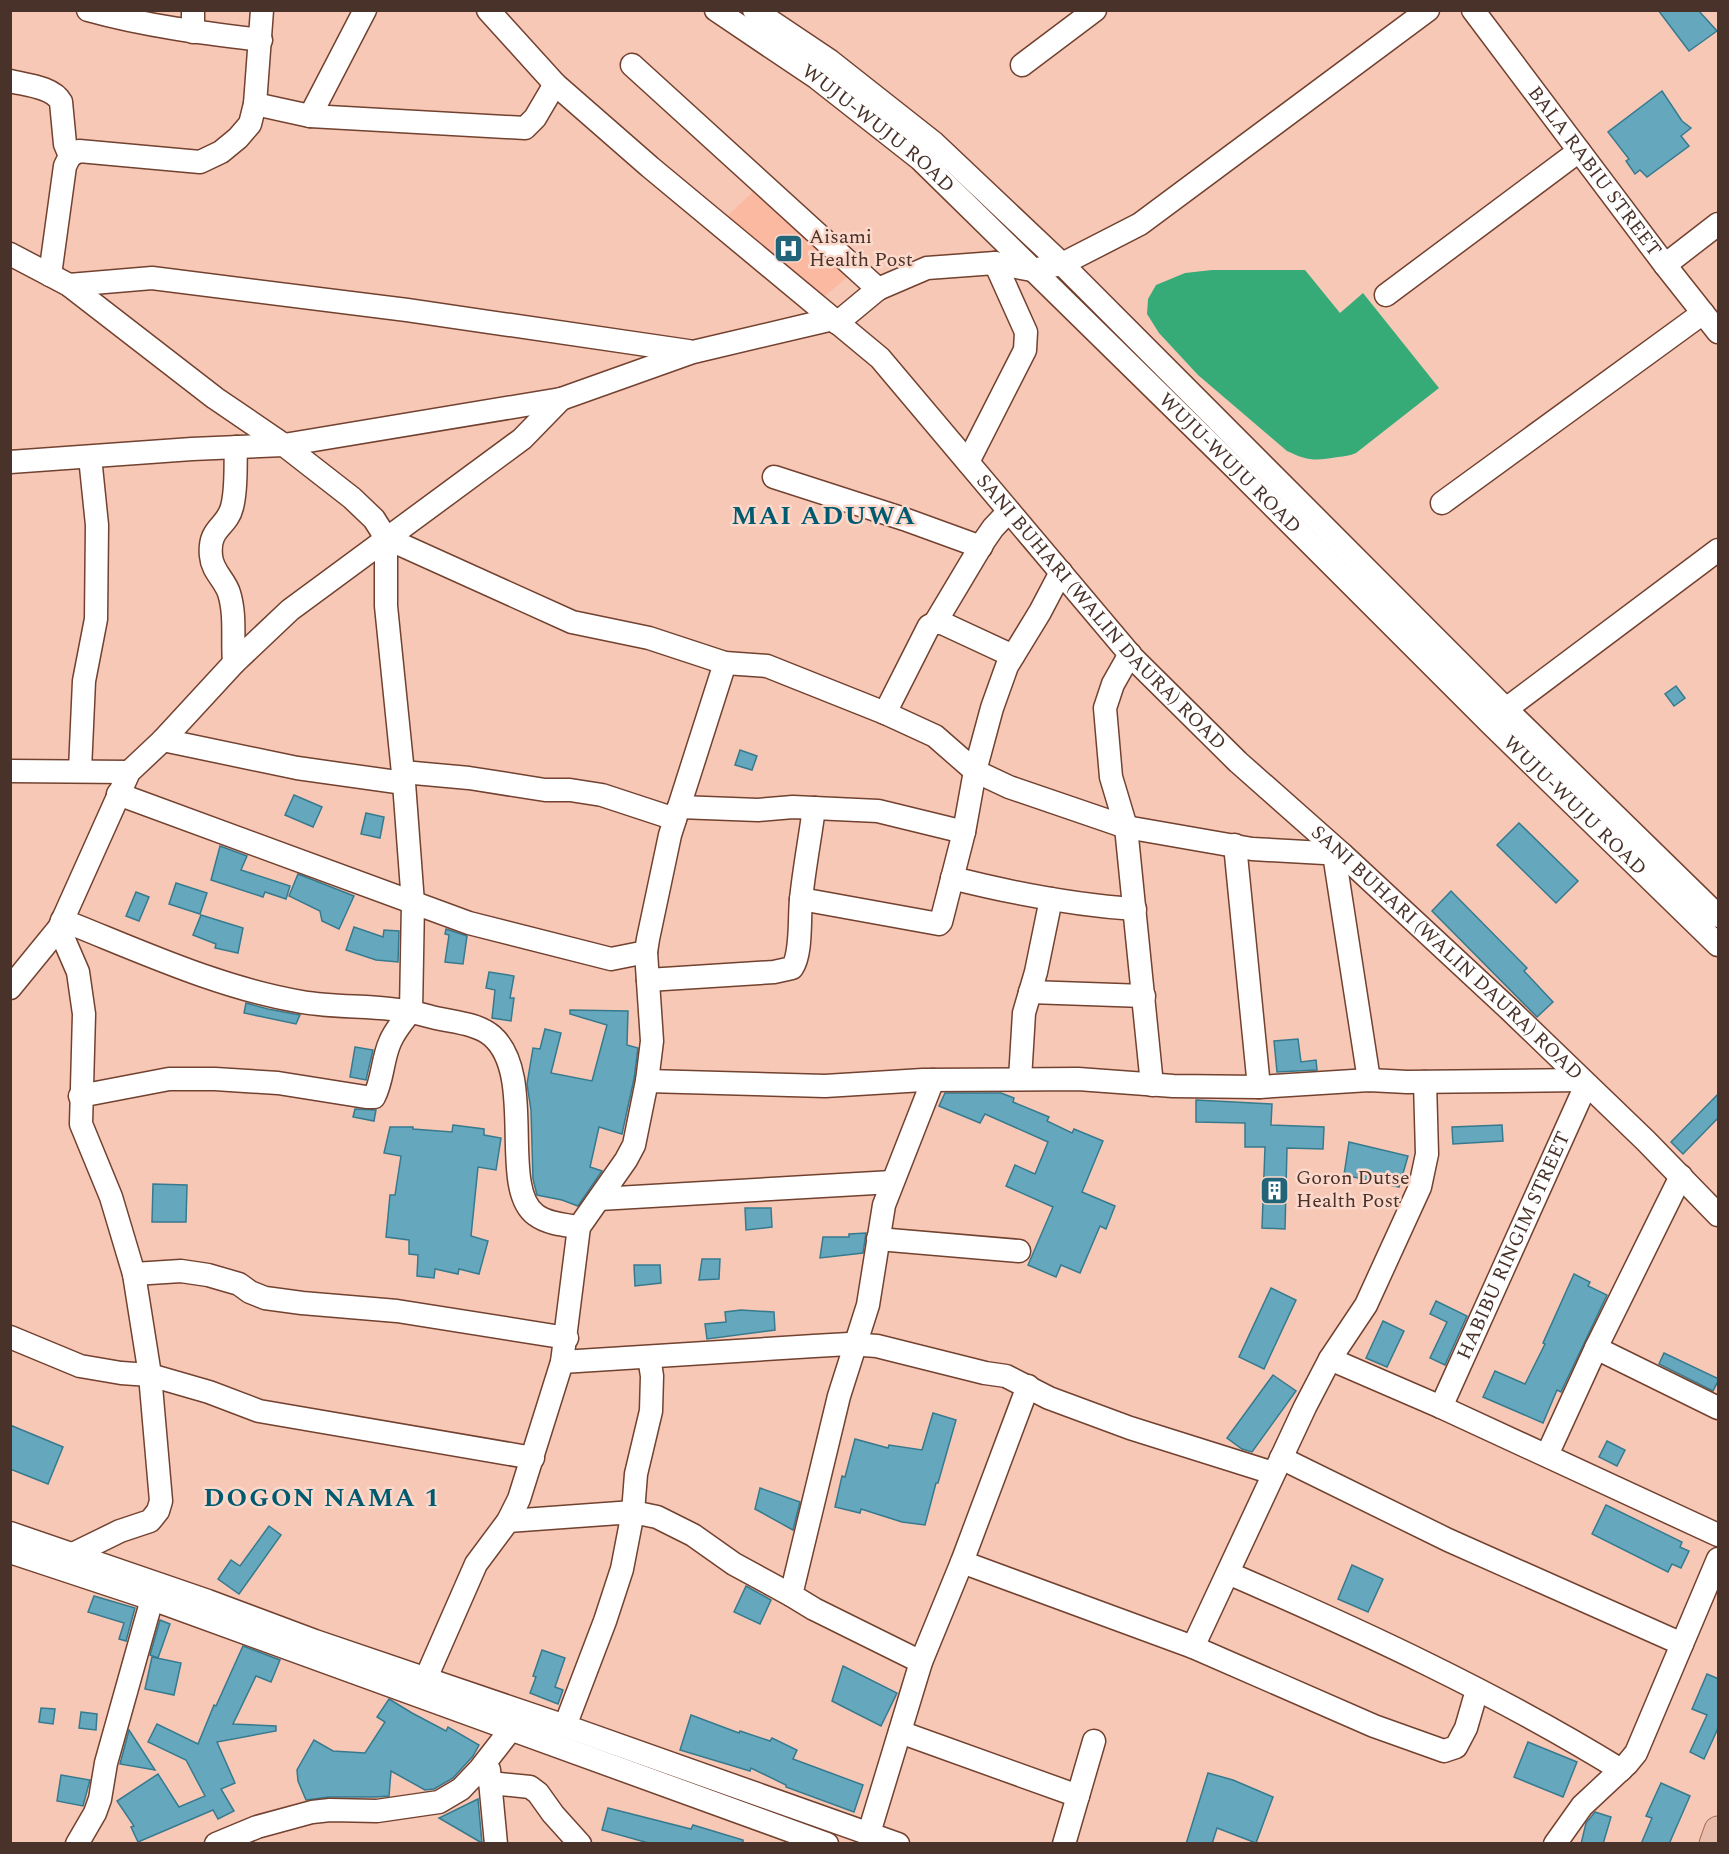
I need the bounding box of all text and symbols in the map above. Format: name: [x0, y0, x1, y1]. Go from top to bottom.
street label: WUJU-WUJU ROAD: [795, 57, 961, 200]
street label: BALA RABIU STREET: [1520, 80, 1669, 263]
place label: Aisami Health Post: [809, 222, 913, 275]
hospital icon: Aisami Health Post: [772, 232, 804, 264]
street label: WUJU-WUJU ROAD: [1152, 386, 1308, 541]
street label: SANI BUHARI (WALIN DAURA) ROAD: [969, 467, 1233, 757]
district label: MAI ADUWA: [731, 496, 917, 536]
street label: WUJU-WUJU ROAD: [1496, 728, 1653, 883]
street label: SANI BUHARI (WALIN DAURA) ROAD: [1304, 818, 1590, 1087]
street label: HABIBU RINGIM STREET: [1449, 1127, 1578, 1365]
place label: Goron Dutse Health Post: [1296, 1163, 1410, 1216]
building icon: Goron Dutse Health Post: [1259, 1174, 1291, 1206]
district label: DOGON NAMA 1: [204, 1478, 440, 1518]

